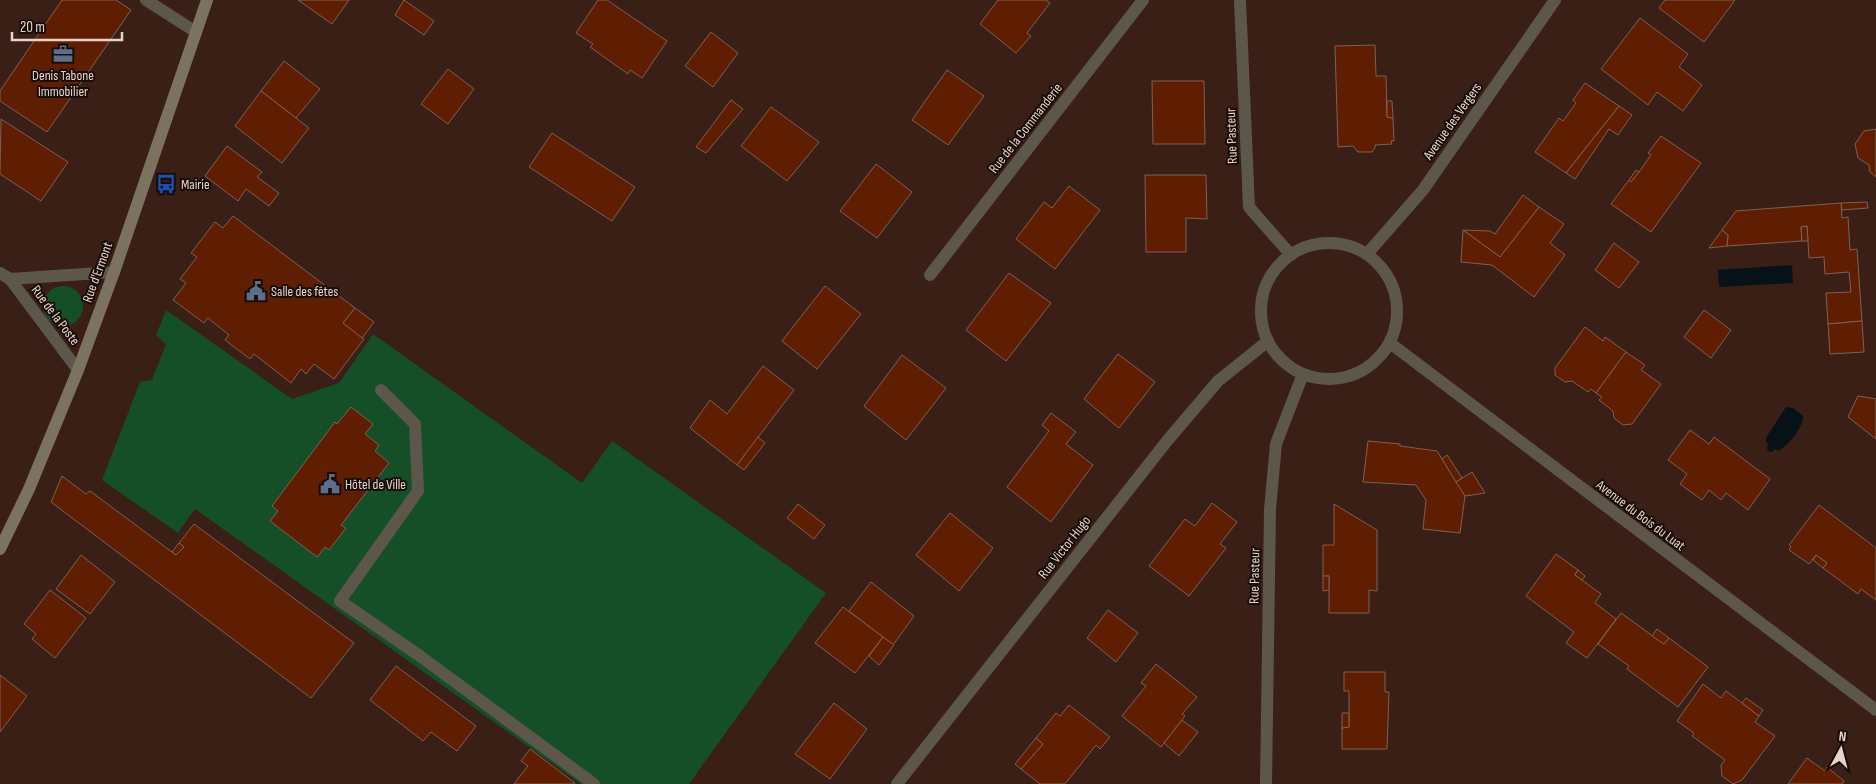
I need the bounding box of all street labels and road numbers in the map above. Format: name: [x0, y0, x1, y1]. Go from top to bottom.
street label: Avenue des Vergers: [1419, 79, 1485, 164]
street label: Rue de la Commanderie: [985, 80, 1066, 177]
street label: Rue Pasteur: [1222, 108, 1241, 164]
street label: Rue d'Ermont: [79, 240, 116, 305]
street label: Rue de la Poste: [28, 282, 84, 349]
street label: Avenue du Bois du Luat: [1592, 476, 1688, 554]
street label: Rue Victor Hugo: [1035, 512, 1094, 582]
street label: Rue Pasteur: [1246, 548, 1263, 604]

